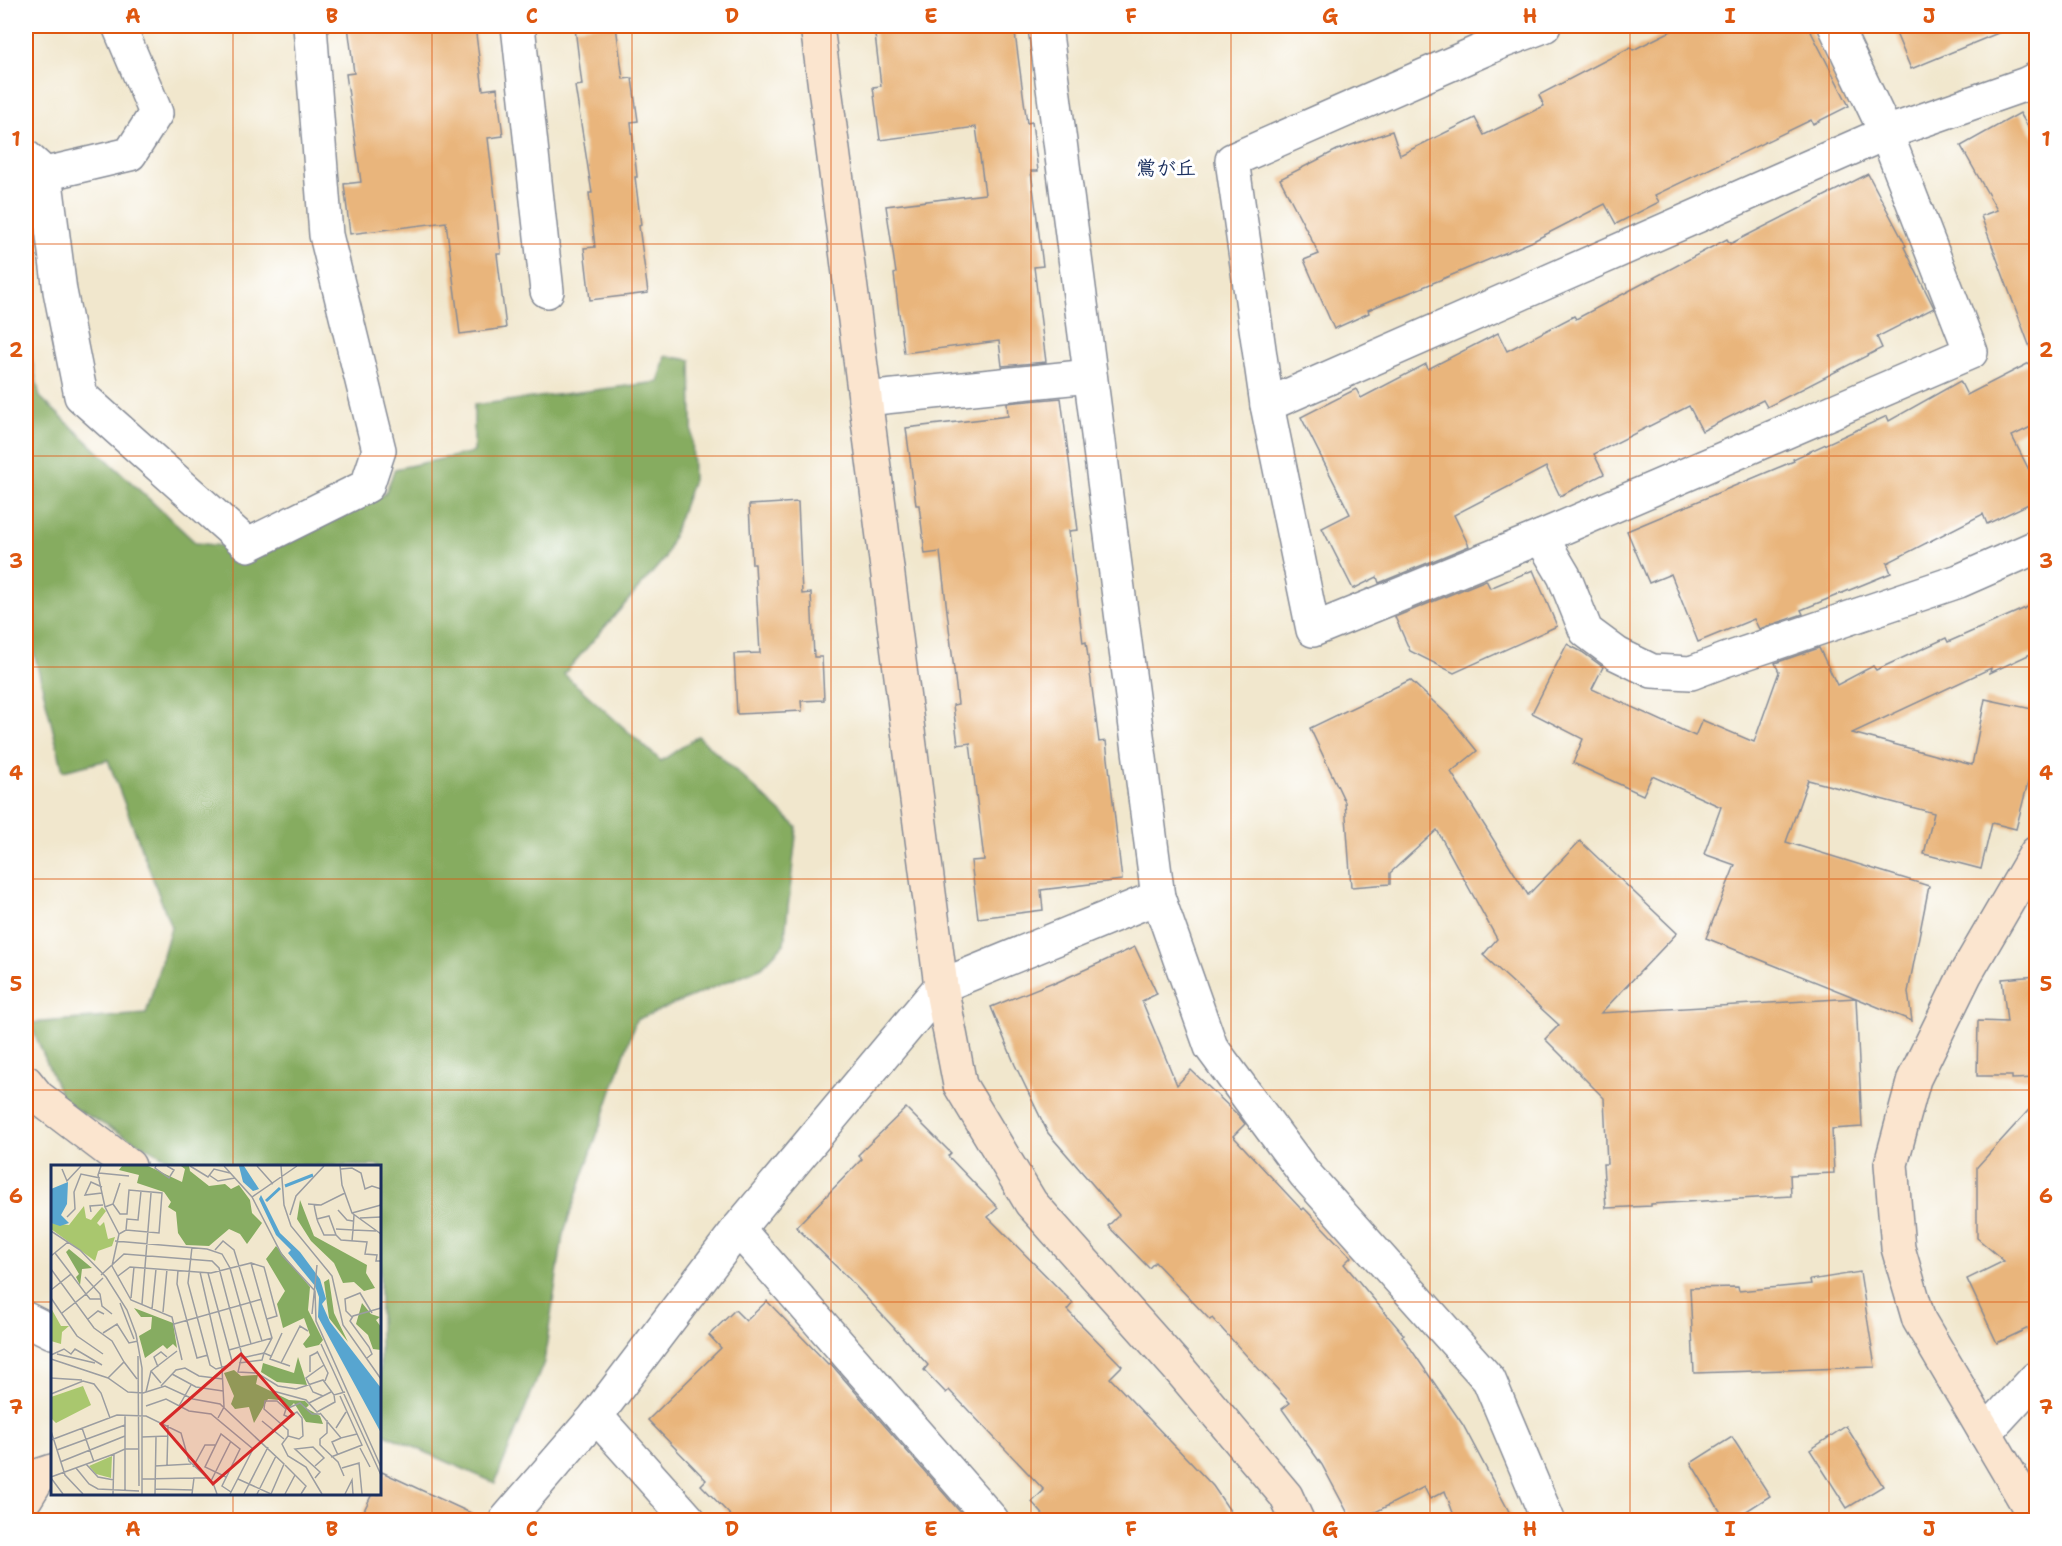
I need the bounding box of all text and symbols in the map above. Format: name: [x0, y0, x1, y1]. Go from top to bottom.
text: A: [125, 3, 141, 29]
text: B: [326, 3, 338, 29]
text: C: [526, 3, 538, 29]
text: D: [725, 3, 739, 29]
text: E: [924, 3, 938, 29]
text: F: [1125, 3, 1137, 29]
text: G: [1322, 3, 1338, 29]
text: H: [1523, 3, 1537, 29]
text: I: [1724, 3, 1736, 29]
text: J: [1923, 3, 1936, 29]
text: 1: [11, 126, 21, 152]
text: 1: [2041, 126, 2051, 152]
district label: 鴬が丘: [1136, 155, 1196, 181]
text: 2: [9, 337, 23, 363]
text: 2: [2039, 337, 2053, 363]
text: 3: [9, 548, 23, 574]
text: 3: [2039, 548, 2053, 574]
text: 4: [9, 760, 23, 786]
text: 4: [2039, 760, 2053, 786]
text: 5: [10, 971, 22, 997]
text: 5: [2040, 971, 2052, 997]
inset map: [51, 1165, 381, 1495]
text: 6: [9, 1183, 23, 1209]
text: 6: [2039, 1183, 2053, 1209]
text: 7: [9, 1394, 23, 1420]
text: 7: [2039, 1394, 2053, 1420]
text: A: [125, 1516, 141, 1542]
text: B: [326, 1516, 338, 1542]
text: C: [526, 1516, 538, 1542]
text: D: [725, 1516, 739, 1542]
text: E: [924, 1516, 938, 1542]
text: F: [1125, 1516, 1137, 1542]
text: G: [1322, 1516, 1338, 1542]
text: H: [1523, 1516, 1537, 1542]
text: I: [1724, 1516, 1736, 1542]
text: J: [1923, 1516, 1936, 1542]

